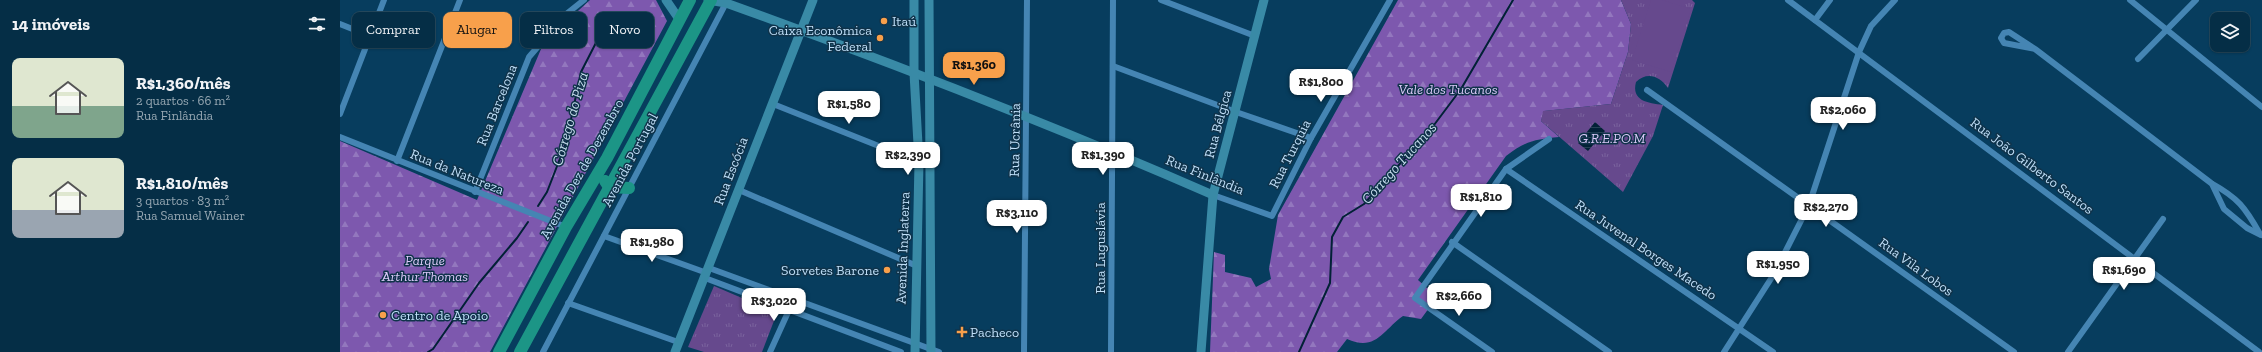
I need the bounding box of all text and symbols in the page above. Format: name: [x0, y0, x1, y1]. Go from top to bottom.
chip: Comprar: [352, 12, 435, 48]
chip: Alugar: [443, 12, 512, 48]
chip: Filtros: [520, 12, 587, 48]
chip: Novo: [595, 12, 654, 48]
map controls: [2210, 12, 2250, 52]
button: layers: [2210, 12, 2250, 52]
icon: filters: [306, 13, 328, 35]
place label: Itaú: [892, 13, 916, 30]
text: 14 imóveis: [12, 14, 90, 34]
marker: Itaú: [879, 16, 889, 26]
place label: Caixa Econômica Federal: [769, 22, 872, 55]
marker: Caixa Econômica Federal: [875, 33, 885, 43]
pin: R$1,360: [937, 52, 1011, 86]
text: R$1,360: [952, 57, 996, 72]
street label: Rua Barcelona: [473, 62, 521, 148]
pin: R$1,800: [1284, 69, 1358, 103]
water label: Córrego do Piza: [548, 70, 592, 168]
text: R$1,360/mês: [136, 73, 230, 93]
icon: home: [44, 74, 92, 122]
text: R$1,800: [1299, 74, 1343, 89]
park label: Vale dos Tucanos: [1398, 81, 1498, 98]
street label: Rua Bélgica: [1201, 88, 1235, 160]
pin: R$1,580: [812, 91, 886, 125]
text: 2 quartos · 66 m²: [136, 93, 230, 108]
street label: Avenida Dez de Dezembro: [536, 96, 628, 242]
text: R$1,580: [827, 96, 871, 111]
pin: R$2,060: [1806, 97, 1880, 131]
text: R$2,060: [1820, 102, 1866, 117]
street label: Rua Ucrânia: [1006, 103, 1024, 177]
text: Rua Finlândia: [136, 108, 213, 123]
street label: Avenida Portugal: [598, 110, 662, 210]
street label: Rua João Gilberto Santos: [1967, 114, 2097, 218]
street label: Rua Turquia: [1265, 117, 1315, 191]
water label: Córrego Tucanos: [1358, 118, 1440, 208]
park label: G.R.E.PO.M: [1579, 130, 1645, 147]
street label: Rua Escócia: [710, 134, 752, 207]
pin: R$2,390: [871, 142, 945, 176]
pin: R$1,390: [1066, 142, 1140, 176]
street label: Rua da Natureza: [408, 145, 507, 199]
text: R$2,390: [885, 147, 931, 162]
text: R$1,390: [1081, 147, 1125, 162]
street label: Rua Finlândia: [1163, 152, 1247, 199]
text: R$1,810/mês: [136, 173, 228, 193]
icon: home: [44, 174, 92, 222]
pin: R$1,810: [1444, 184, 1518, 218]
text: R$1,810: [1460, 189, 1502, 204]
street label: Avenida Inglaterra: [893, 191, 913, 304]
text: 3 quartos · 83 m²: [136, 193, 229, 208]
pin: R$2,270: [1789, 194, 1863, 228]
street label: Rua Juvenal Borges Macedo: [1572, 196, 1720, 304]
text: R$2,270: [1803, 199, 1849, 214]
pin: R$3,110: [980, 200, 1054, 234]
street label: Rua Luguslávia: [1092, 202, 1109, 294]
text: R$3,110: [996, 205, 1038, 220]
text: Rua Samuel Wainer: [136, 208, 245, 223]
pin: R$1,980: [615, 229, 689, 263]
text: R$1,980: [630, 234, 674, 249]
street label: Rua Vila Lobos: [1875, 234, 1957, 300]
pin: R$1,950: [1741, 251, 1815, 285]
park label: Parque Arthur Thomas: [381, 252, 468, 285]
text: R$1,950: [1756, 256, 1800, 271]
pin: R$1,690: [2087, 257, 2161, 291]
place label: Sorvetes Barone: [781, 262, 879, 279]
text: R$1,690: [2102, 262, 2146, 277]
marker: Sorvetes Barone: [882, 265, 892, 275]
pin: R$2,660: [1422, 283, 1496, 317]
pin: R$3,020: [737, 288, 811, 322]
text: R$2,660: [1436, 288, 1482, 303]
text: R$3,020: [751, 293, 797, 308]
place label: Centro de Apoio: [391, 307, 488, 324]
marker: Centro de Apoio: [378, 310, 388, 320]
place label: Pacheco: [970, 324, 1019, 341]
marker: Pacheco: [957, 327, 967, 337]

